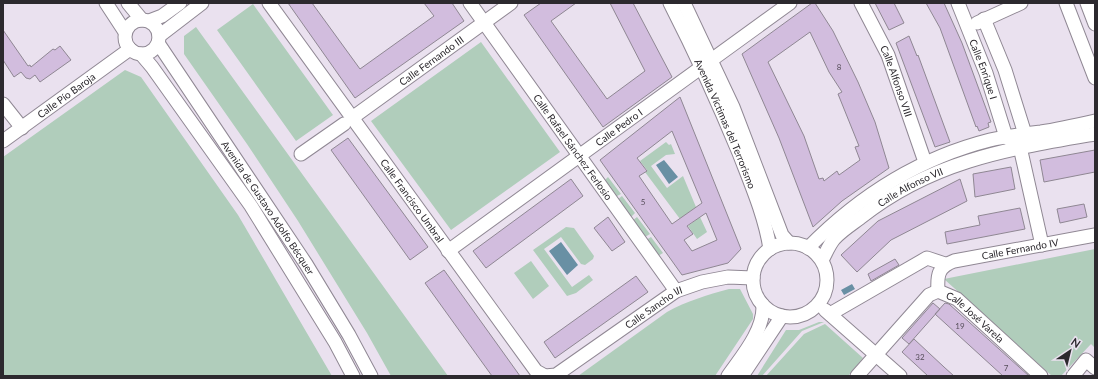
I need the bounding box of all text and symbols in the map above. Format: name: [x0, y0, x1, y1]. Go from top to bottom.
street label: Calle Fernando III: [397, 33, 466, 88]
street label: Calle Enrique I: [967, 37, 1000, 101]
street label: Calle Alfonso VIII: [878, 43, 915, 118]
street label: Avenida Víctimas del Terrorismo: [692, 57, 758, 191]
house number: 8: [837, 62, 842, 72]
street label: Calle Pío Baroja: [35, 70, 98, 120]
street label: Calle Rafael Sánchez Ferlosio: [531, 92, 615, 203]
street label: Calle Pedro I: [593, 106, 645, 148]
street label: Avenida de Gustavo Adolfo Bécquer: [219, 138, 317, 277]
street label: Calle Francisco Umbral: [378, 156, 447, 245]
street label: Calle Alfonso VII: [875, 165, 945, 209]
house number: 5: [641, 197, 646, 207]
street label: Calle Fernando IV: [981, 236, 1060, 262]
street label: Calle Sancho III: [623, 283, 684, 331]
street label: Calle José Varela: [944, 289, 1006, 345]
house number: 19: [955, 321, 965, 331]
north arrow: [1050, 331, 1090, 371]
text: N: [1069, 335, 1083, 350]
house number: 32: [915, 352, 925, 362]
house number: 7: [1004, 363, 1009, 373]

